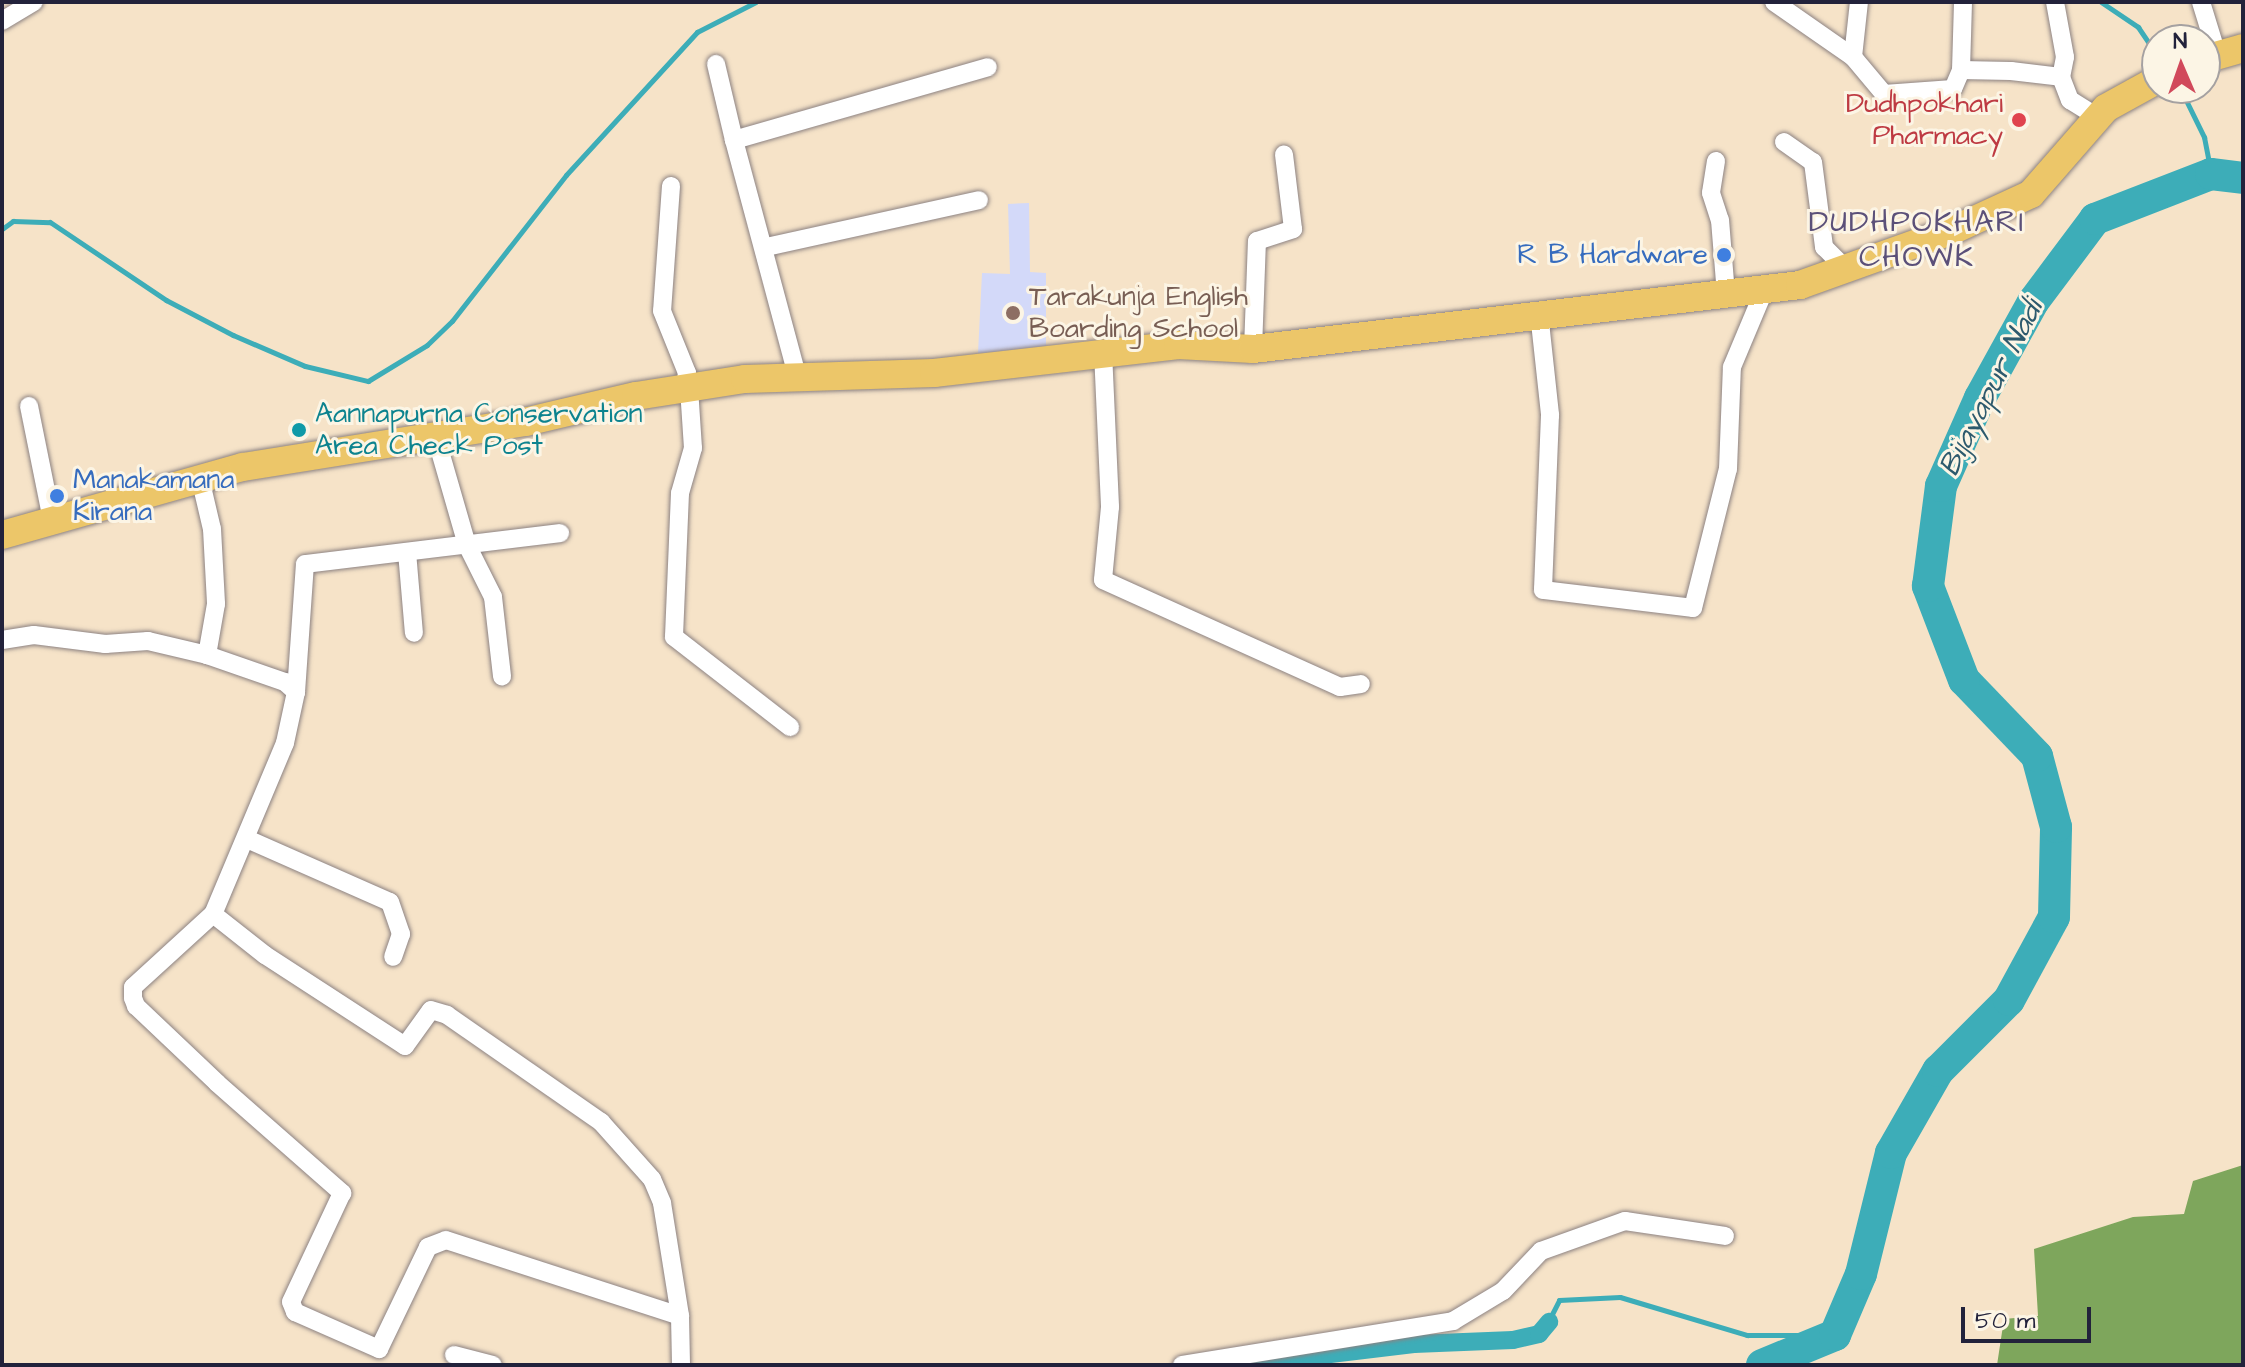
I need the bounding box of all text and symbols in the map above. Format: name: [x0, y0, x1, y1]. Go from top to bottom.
north arrow: [2141, 24, 2221, 104]
text: N: [2173, 26, 2188, 57]
place label: Dudhpokhari Pharmacy: [1846, 87, 2003, 153]
marker: Dudhpokhari Pharmacy: [2010, 111, 2028, 129]
district label: DUDHPOKHARI CHOWK: [1809, 204, 2025, 274]
place label: R B Hardware: [1517, 238, 1708, 272]
marker: R B Hardware: [1715, 246, 1733, 264]
place label: Tarakunja English Boarding School: [1029, 280, 1248, 346]
water label: Bijayapur Nadi: [1931, 294, 2051, 482]
marker: Tarakunja English Boarding School: [1004, 304, 1022, 322]
place label: Aannapurna Conservation Area Check Post: [315, 397, 642, 463]
marker: Aannapurna Conservation Area Check Post: [290, 421, 308, 439]
place label: Manakamana Kirana: [73, 463, 234, 529]
marker: Manakamana Kirana: [48, 487, 66, 505]
scale bar: [1965, 1291, 2095, 1341]
text: 50 m: [1975, 1304, 2035, 1338]

